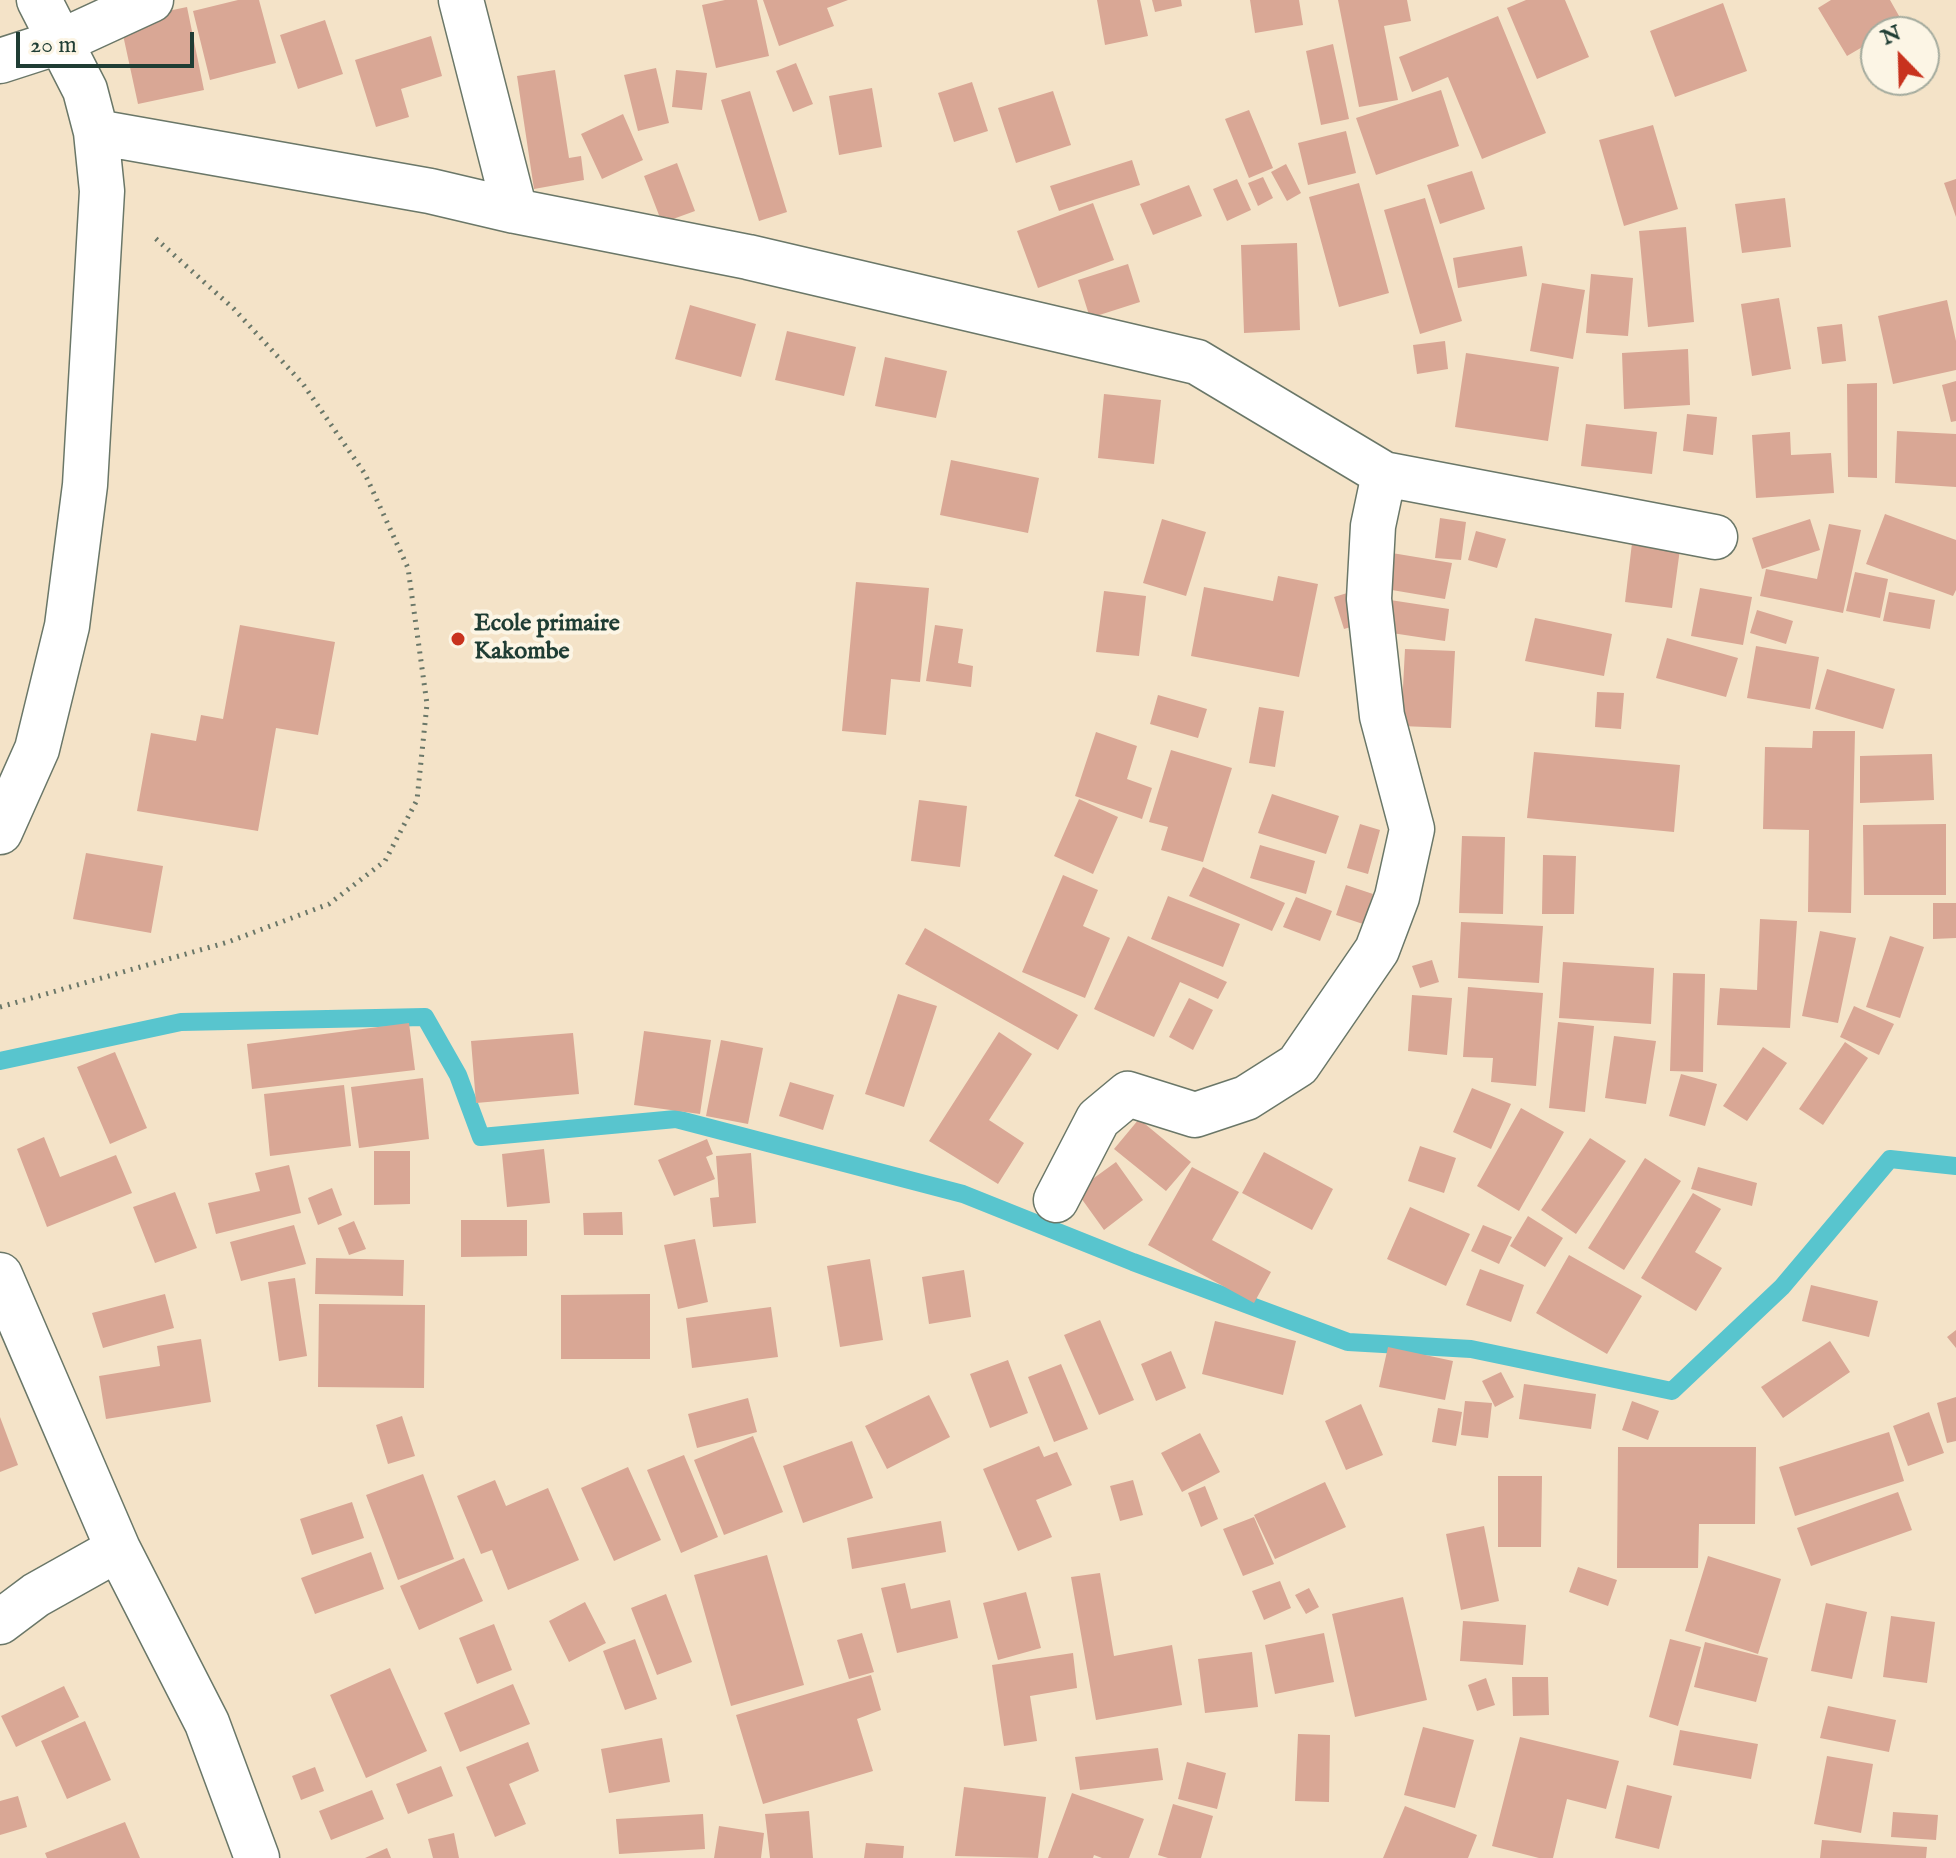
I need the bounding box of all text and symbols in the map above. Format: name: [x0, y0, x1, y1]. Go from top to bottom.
scale bar: [20, 16, 198, 66]
north arrow: [1860, 16, 1940, 96]
text: N: [1877, 19, 1906, 52]
text: 20 m: [30, 30, 77, 61]
place label: Ecole primaire Kakombe: [474, 611, 620, 667]
marker: Ecole primaire Kakombe: [449, 630, 467, 648]

